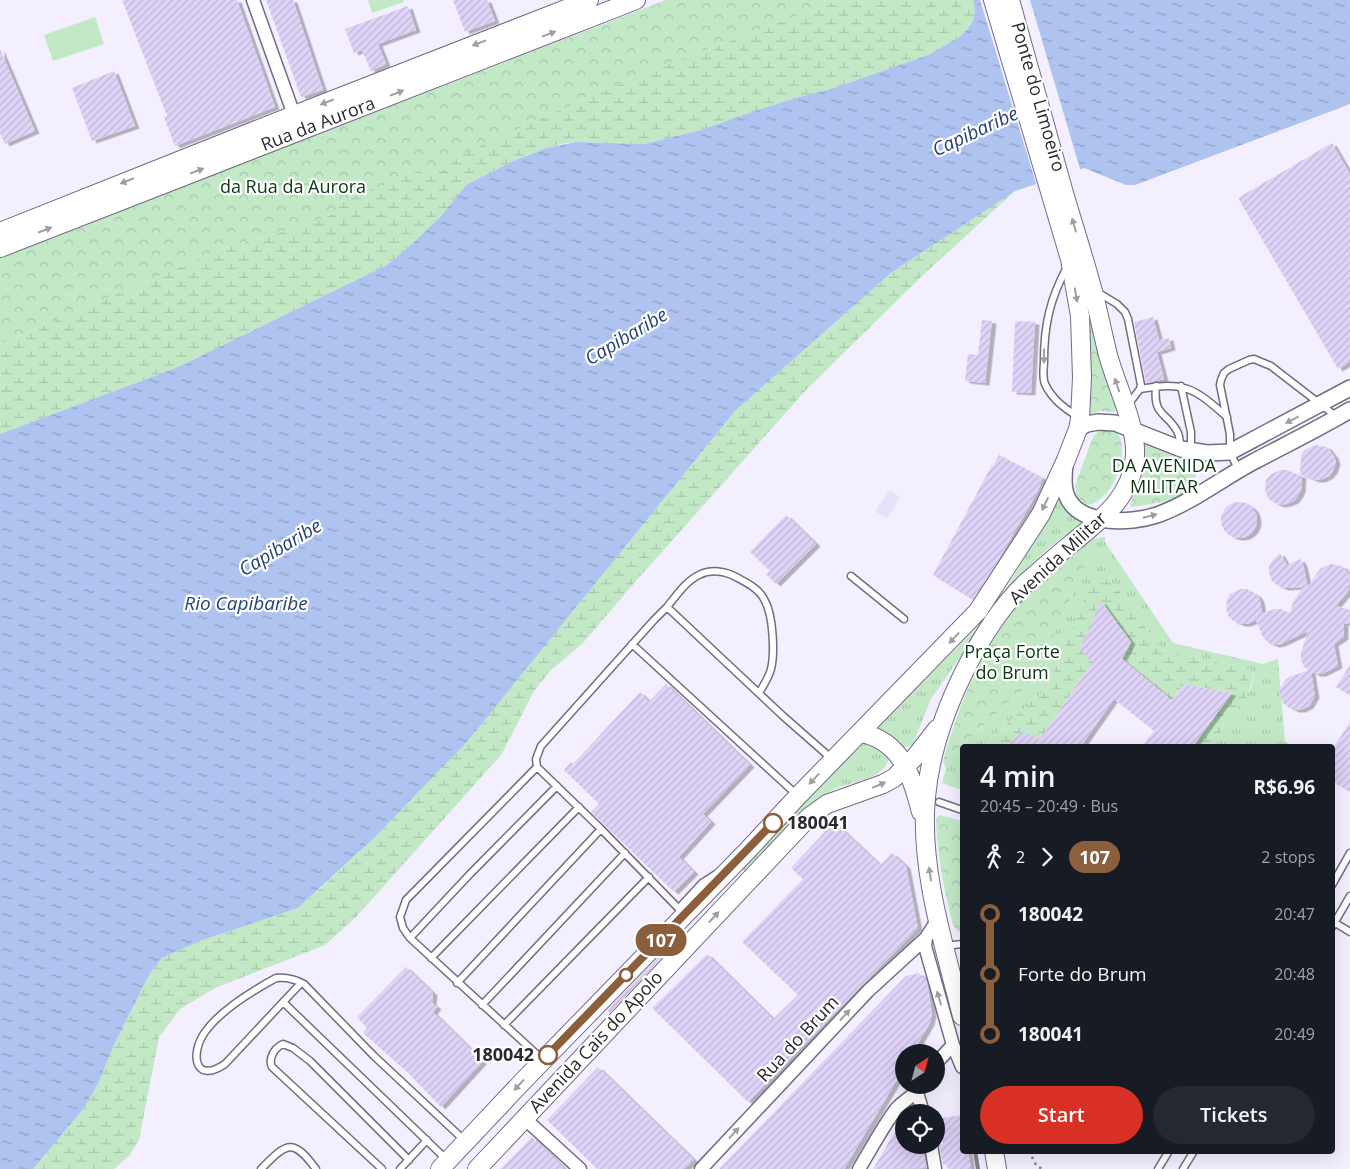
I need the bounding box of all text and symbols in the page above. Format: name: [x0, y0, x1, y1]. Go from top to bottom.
street label: Ponte do Limoeiro: [1006, 19, 1072, 174]
one-way arrow: [541, 30, 556, 37]
one-way arrow: [471, 40, 486, 47]
one-way arrow: [390, 89, 405, 97]
street label: Rua da Aurora: [257, 90, 378, 156]
one-way arrow: [319, 98, 334, 106]
water label: Capibaribe: [928, 100, 1022, 162]
one-way arrow: [190, 167, 205, 175]
park label: da Rua da Aurora: [220, 174, 366, 198]
one-way arrow: [120, 178, 134, 186]
one-way arrow: [1069, 218, 1077, 233]
one-way arrow: [38, 226, 53, 233]
one-way arrow: [1073, 287, 1081, 303]
water label: Capibaribe: [580, 301, 672, 371]
one-way arrow: [1040, 348, 1048, 364]
one-way arrow: [1113, 377, 1121, 392]
one-way arrow: [1285, 415, 1298, 424]
park label: DA AVENIDA MILITAR: [1112, 453, 1217, 498]
one-way arrow: [1041, 497, 1049, 511]
street label: Avenida Militar: [1003, 505, 1112, 609]
water label: Capibaribe: [234, 512, 326, 582]
one-way arrow: [1143, 512, 1158, 520]
water label: Rio Capibaribe: [184, 590, 308, 616]
one-way arrow: [948, 631, 960, 643]
park label: Praça Forte do Brum: [964, 639, 1060, 684]
text: 4 min: [980, 757, 1056, 795]
one-way arrow: [808, 773, 820, 785]
text: R$6.96: [1254, 774, 1315, 800]
one-way arrow: [872, 781, 887, 789]
text: 20:45 – 20:49 · Bus: [980, 795, 1118, 817]
place label: 180041: [787, 810, 849, 834]
marker: 180041: [763, 813, 783, 833]
icon: walk: [980, 843, 1008, 871]
icon: forward: [1033, 843, 1061, 871]
text: 107: [1079, 845, 1110, 869]
text: 2: [1016, 846, 1025, 868]
text: 2 stops: [1261, 846, 1315, 868]
one-way arrow: [926, 866, 934, 882]
text: 180042: [1018, 901, 1083, 927]
text: 20:47: [1274, 903, 1315, 925]
one-way arrow: [708, 911, 720, 923]
line badge: 107: [632, 924, 690, 956]
text: 107: [646, 928, 676, 952]
text: Forte do Brum: [1018, 961, 1147, 987]
text: 20:48: [1274, 963, 1315, 985]
street label: Avenida Cais do Apolo: [523, 965, 667, 1118]
unlabelled marker: [619, 968, 633, 982]
street label: Rua do Brum: [751, 990, 844, 1087]
one-way arrow: [935, 990, 943, 1005]
one-way arrow: [839, 1009, 851, 1021]
text: 180041: [1018, 1021, 1083, 1047]
text: 20:49: [1274, 1023, 1315, 1045]
place label: 180042: [472, 1042, 534, 1066]
north arrow: [895, 1044, 945, 1094]
map controls: [895, 1044, 945, 1154]
marker: 180042: [538, 1045, 558, 1065]
one-way arrow: [513, 1079, 525, 1091]
button: Start: [980, 1086, 1143, 1144]
button: Tickets: [1153, 1086, 1315, 1144]
button: locate: [895, 1104, 945, 1154]
one-way arrow: [728, 1128, 740, 1140]

